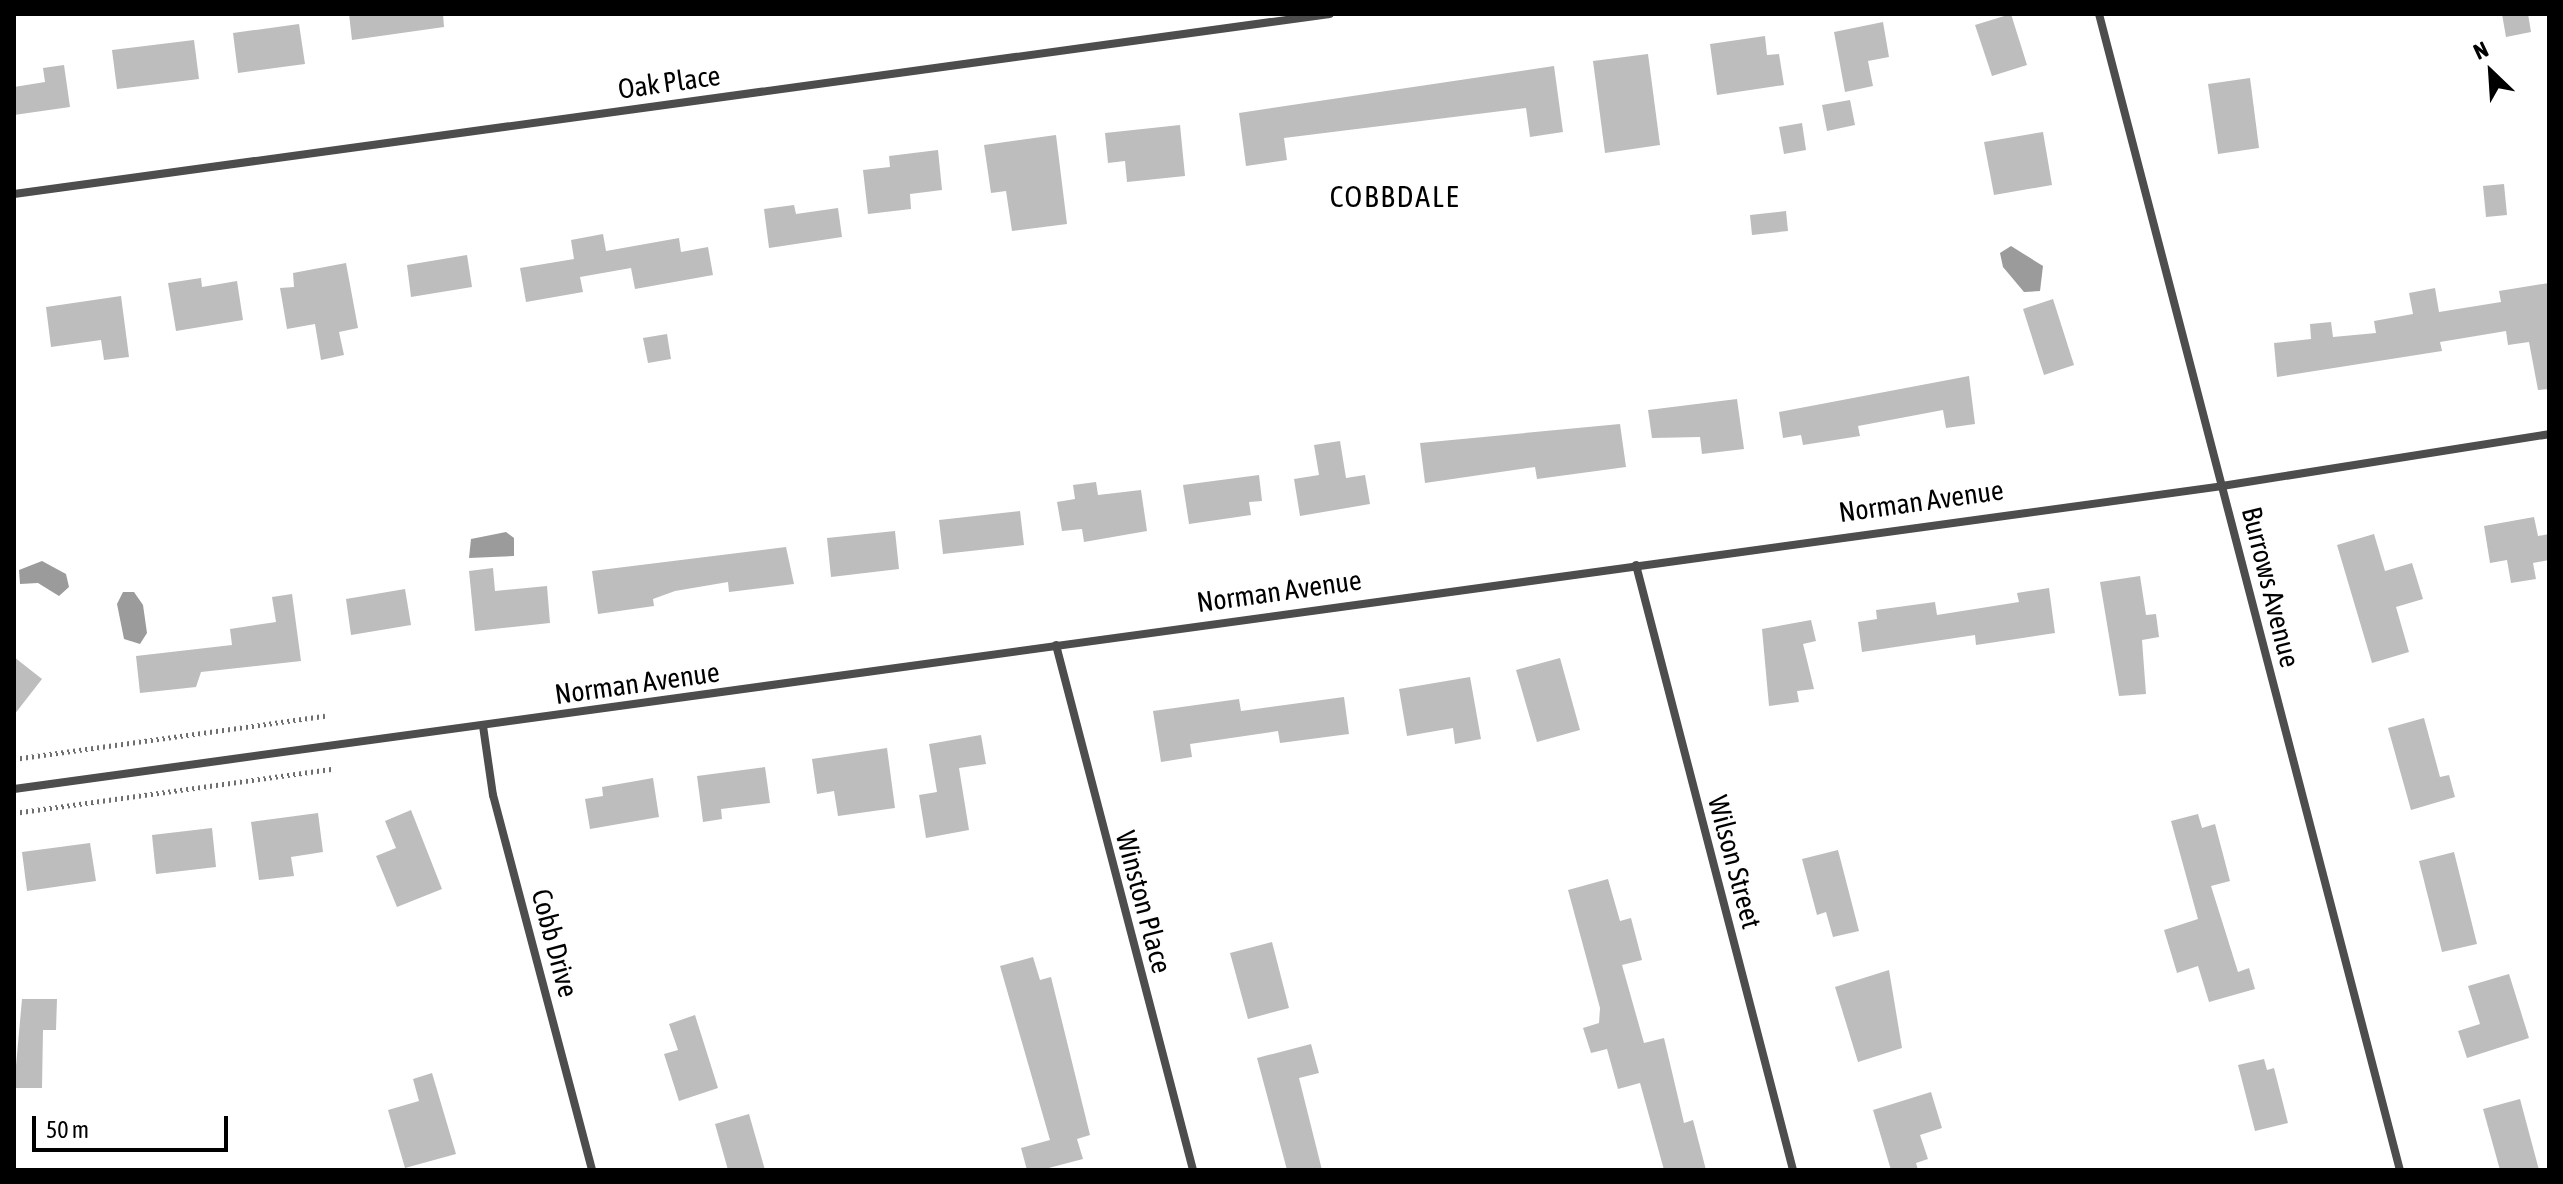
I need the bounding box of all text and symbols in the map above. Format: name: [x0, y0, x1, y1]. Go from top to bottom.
north arrow: [2451, 32, 2531, 112]
text: N: [2469, 36, 2492, 65]
street label: Oak Place: [616, 58, 722, 106]
district label: COBBDALE: [1330, 178, 1460, 214]
street label: Norman Avenue: [1836, 473, 2006, 529]
street label: Burrows Avenue: [2235, 503, 2307, 671]
street label: Norman Avenue: [1194, 563, 1364, 619]
street label: Norman Avenue: [552, 655, 722, 711]
street label: Wilson Street: [1701, 792, 1769, 932]
street label: Winston Place: [1109, 827, 1179, 977]
street label: Cobb Drive: [524, 885, 586, 1001]
scale bar: [36, 1100, 232, 1150]
text: 50 m: [46, 1116, 89, 1143]

